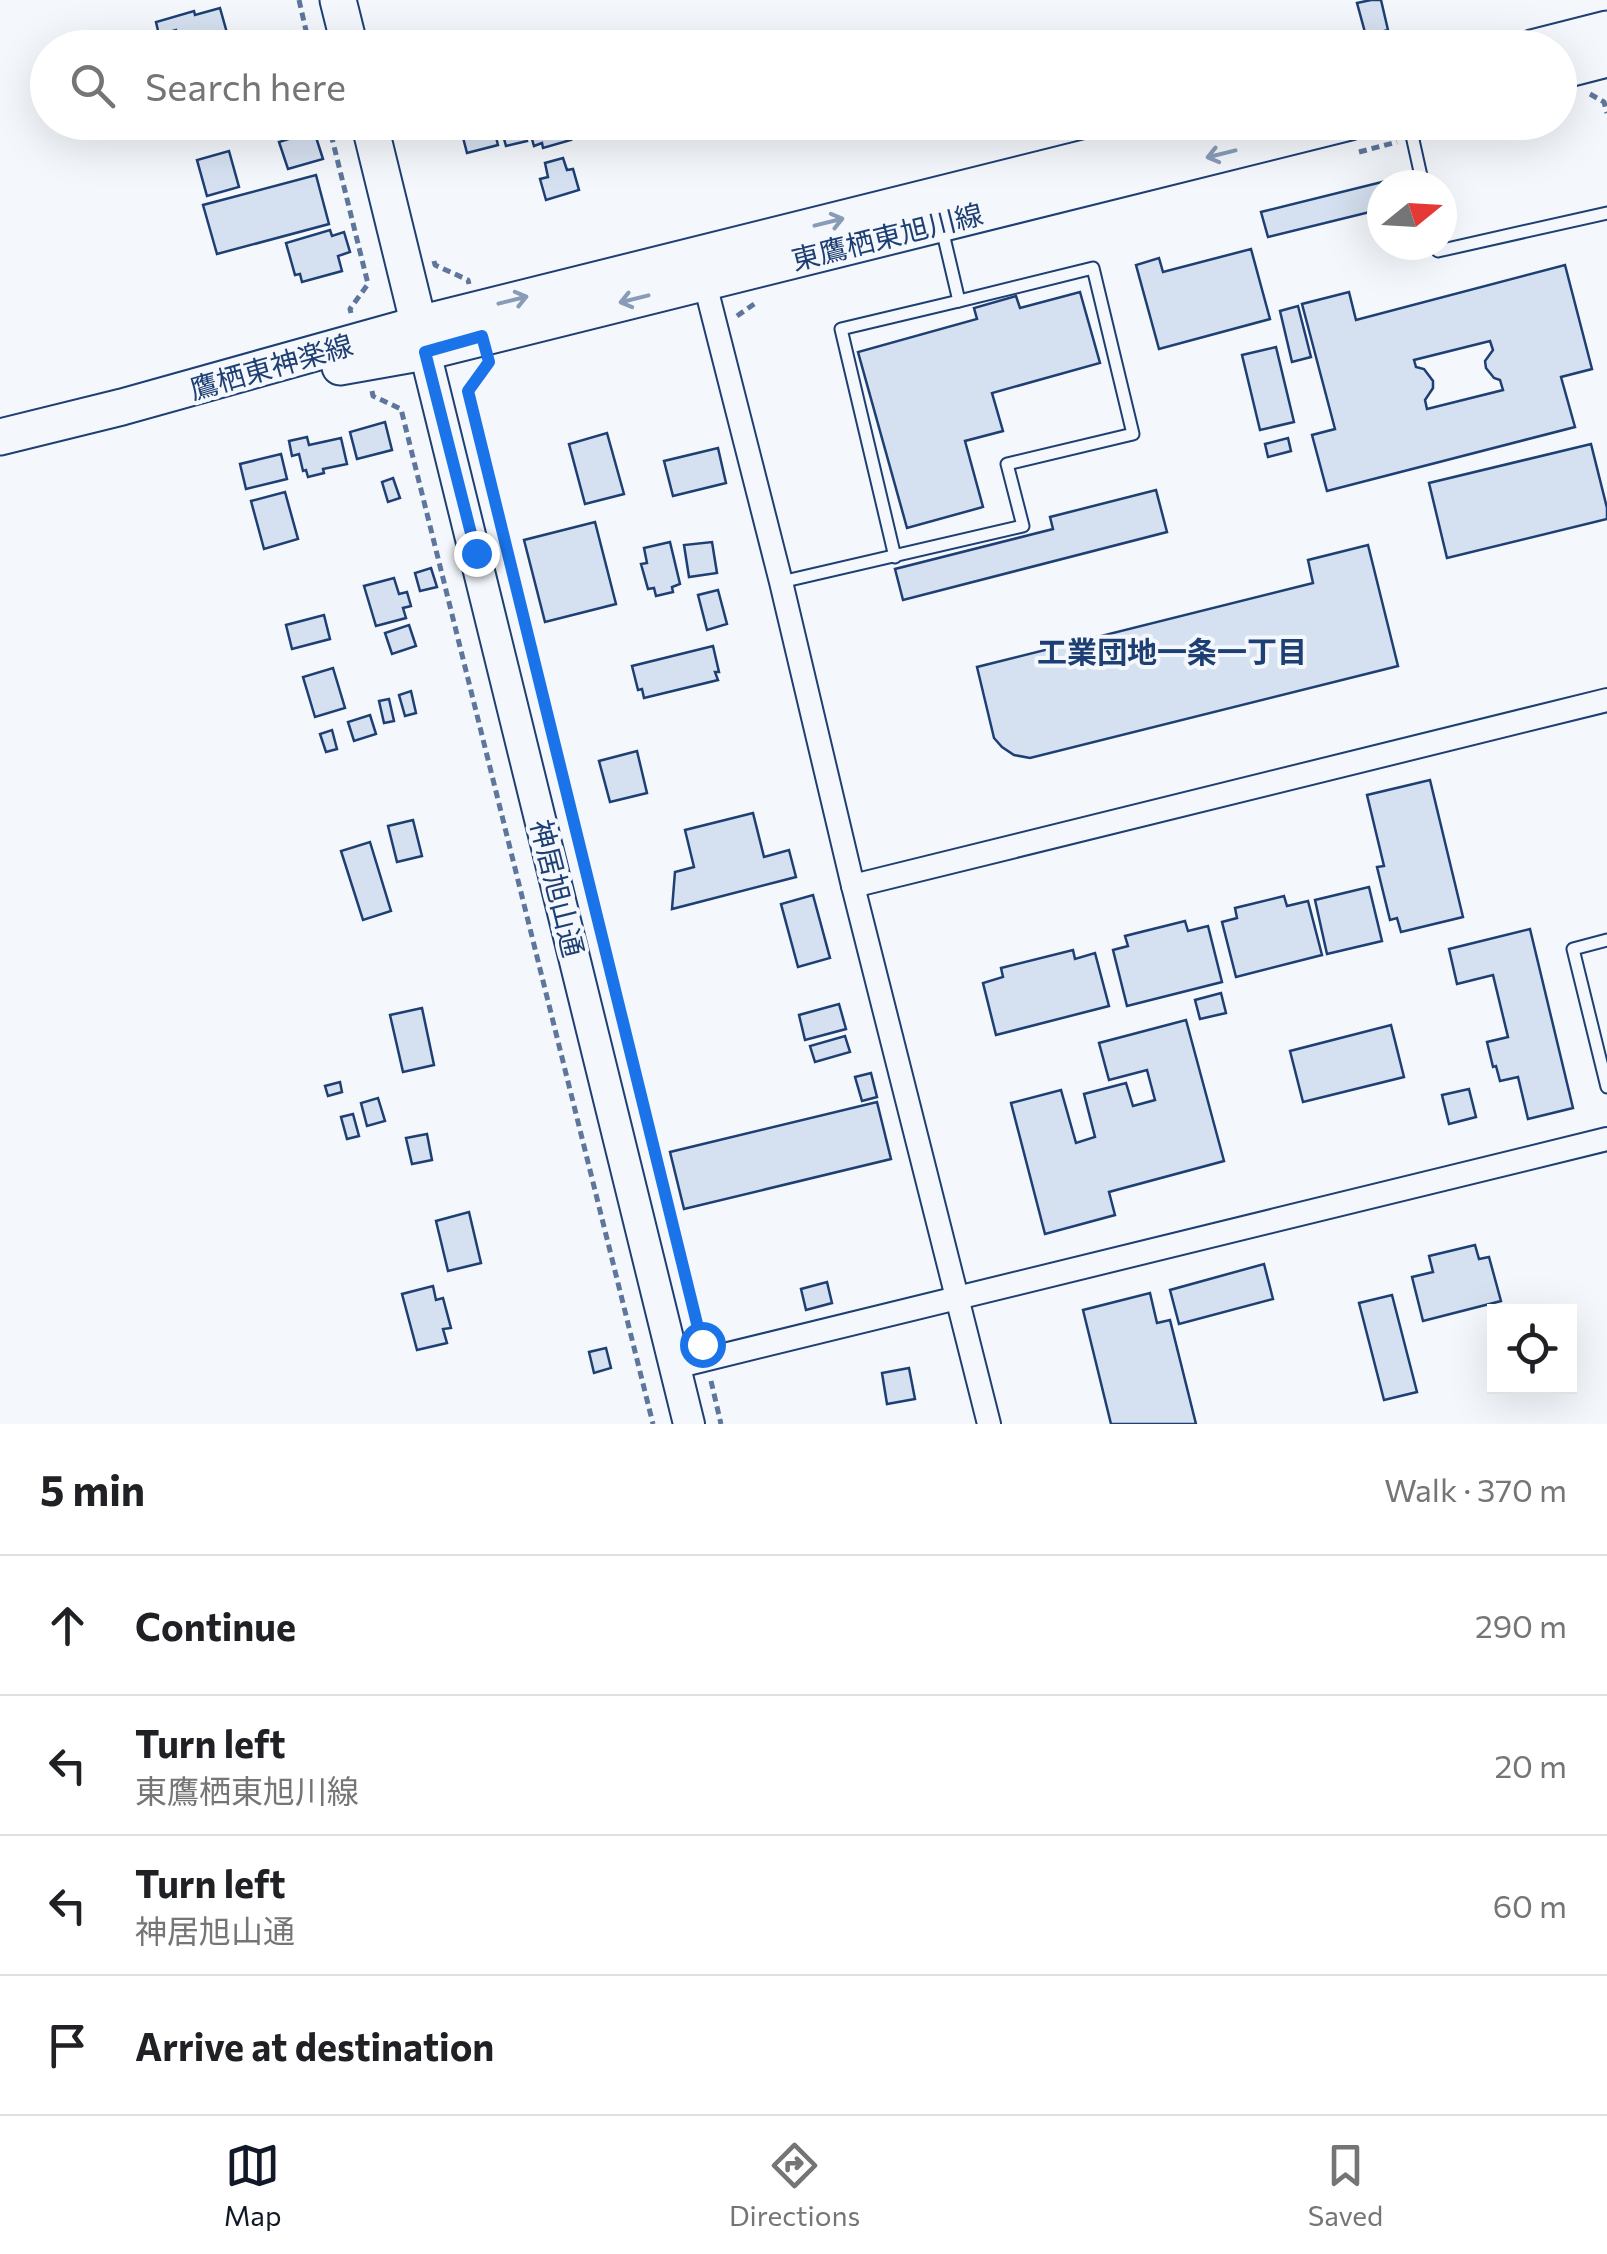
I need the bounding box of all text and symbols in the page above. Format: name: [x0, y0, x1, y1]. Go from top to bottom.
search box: [30, 30, 1577, 140]
icon: search: [65, 58, 120, 113]
text: Search here: [145, 62, 346, 109]
one-way arrow: [1206, 146, 1238, 164]
north arrow: [1367, 170, 1457, 260]
street label: 東鷹栖東旭川線: [788, 196, 986, 276]
one-way arrow: [812, 212, 844, 230]
one-way arrow: [496, 290, 528, 308]
one-way arrow: [619, 290, 650, 309]
street label: 鷹栖東神楽線: [186, 327, 356, 405]
route end: [454, 531, 500, 577]
district label: 工業団地一条一丁目: [1037, 632, 1307, 669]
street label: 神居旭山通: [525, 816, 591, 960]
map controls: [1487, 1304, 1577, 1394]
button: locate: [1487, 1304, 1577, 1394]
route start: [680, 1322, 726, 1368]
text: 5 min: [40, 1463, 145, 1515]
text: Walk · 370 m: [1384, 1469, 1567, 1509]
icon: ahead: [40, 1598, 95, 1653]
text: Continue: [135, 1602, 296, 1649]
text: 290 m: [1475, 1605, 1567, 1645]
text: Turn left: [135, 1719, 286, 1766]
icon: left: [40, 1738, 95, 1793]
text: 20 m: [1494, 1745, 1567, 1785]
text: 東鷹栖東旭川線: [135, 1770, 359, 1810]
text: Turn left: [135, 1859, 286, 1906]
icon: left: [40, 1878, 95, 1933]
text: 60 m: [1493, 1885, 1567, 1925]
text: 神居旭山通: [135, 1910, 295, 1950]
icon: arrive: [40, 2018, 95, 2073]
text: Arrive at destination: [135, 2022, 494, 2069]
tab: Map: [224, 2138, 281, 2232]
tab: Directions: [729, 2138, 860, 2232]
tab: Saved: [1308, 2138, 1383, 2232]

